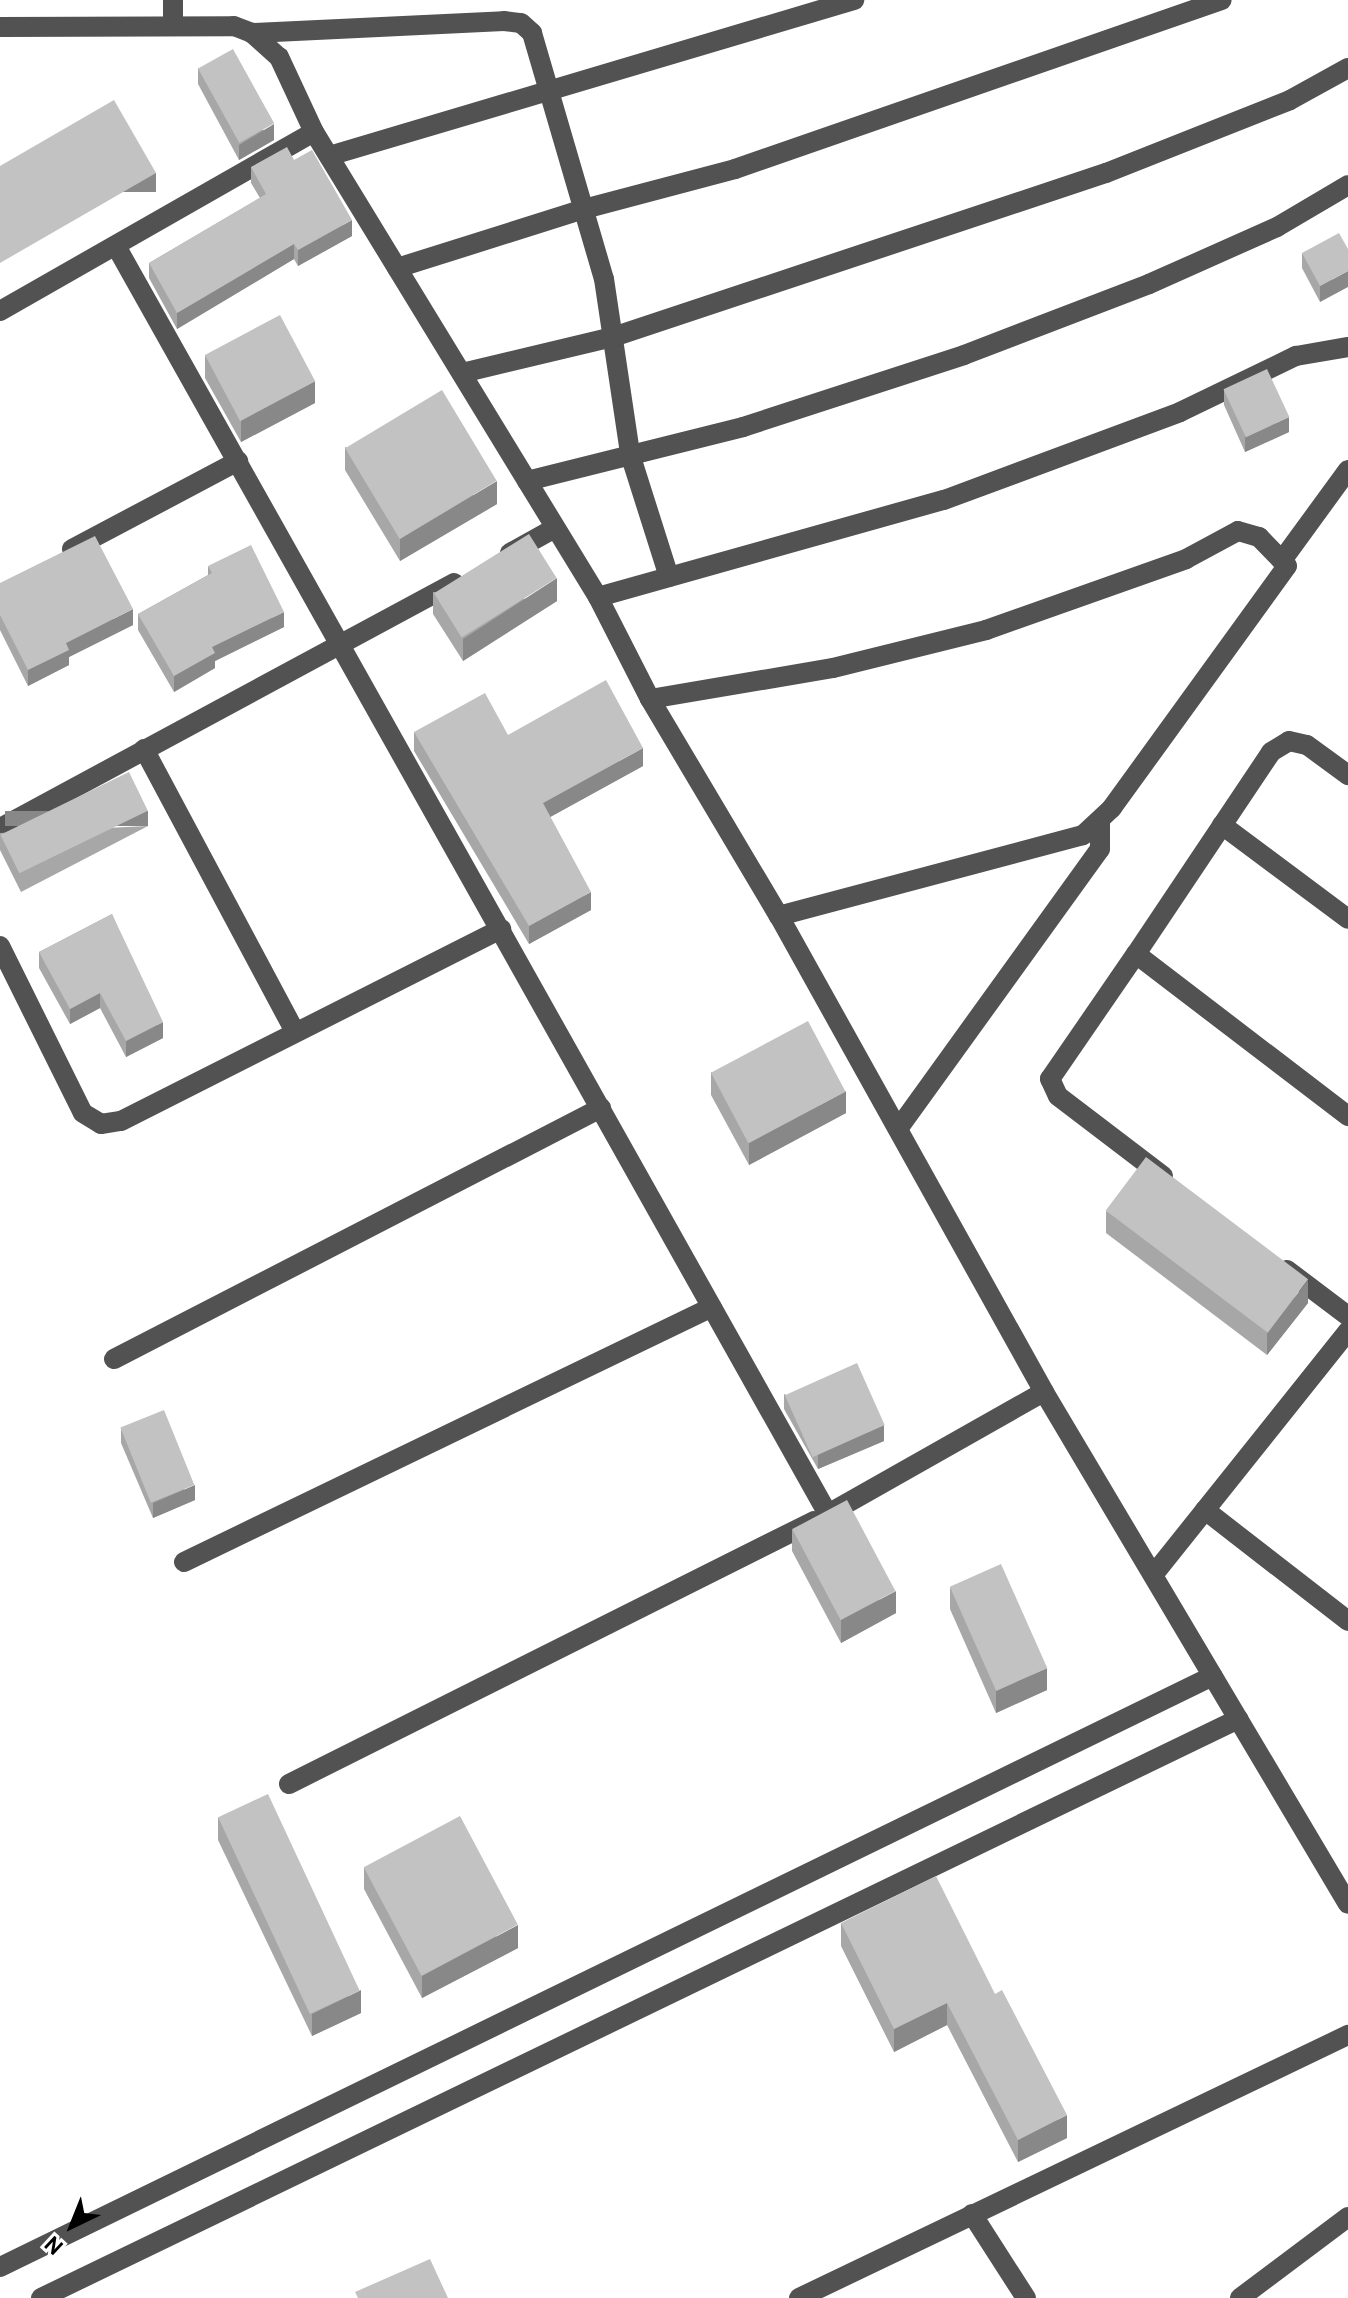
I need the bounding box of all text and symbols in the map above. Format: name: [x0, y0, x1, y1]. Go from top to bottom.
north arrow: [32, 2186, 112, 2266]
text: N: [40, 2229, 70, 2259]

